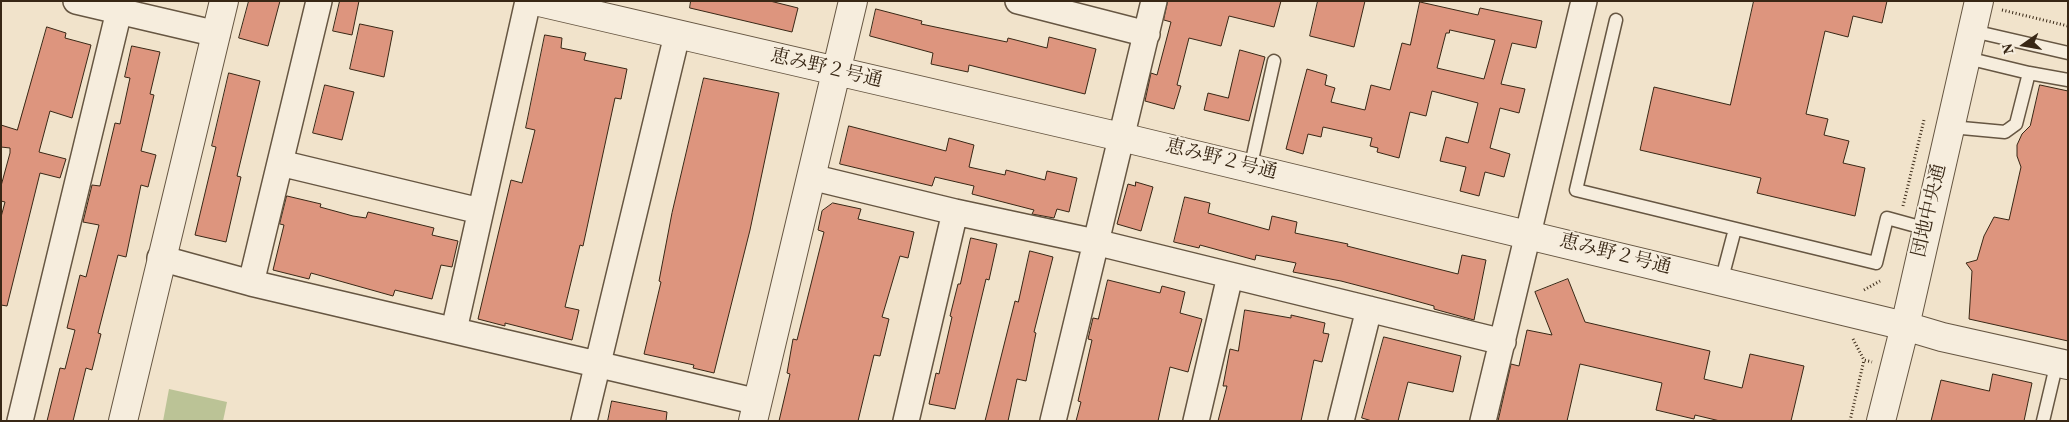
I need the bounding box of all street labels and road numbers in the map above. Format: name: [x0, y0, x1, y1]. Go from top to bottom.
street label: 恵み野２号通: [768, 46, 884, 94]
street label: 恵み野２号通: [1163, 136, 1279, 186]
street label: 団地中央通: [1909, 162, 1953, 260]
street label: 恵み野２号通: [1557, 231, 1673, 281]

